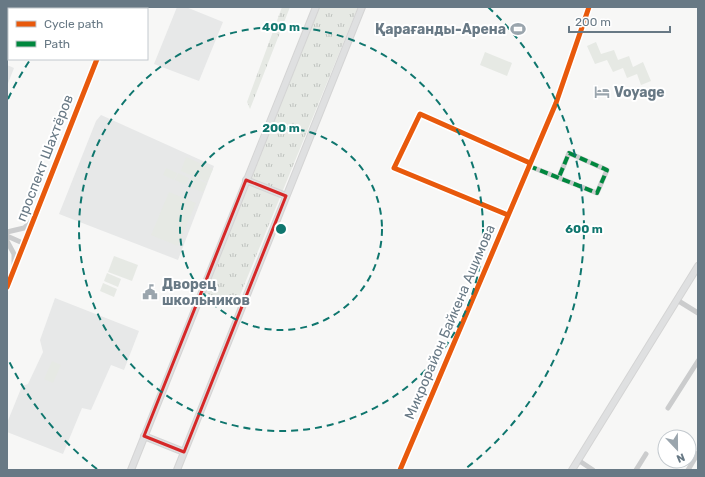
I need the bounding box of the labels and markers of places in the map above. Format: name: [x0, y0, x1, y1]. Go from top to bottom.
sports icon: Қарағанды-Арена: [509, 20, 527, 38]
place label: Қарағанды-Арена: [375, 21, 506, 38]
hotel icon: Voyage: [593, 83, 611, 101]
place label: Voyage: [614, 84, 665, 101]
centre of rings: [274, 222, 288, 236]
place label: Дворец школьников: [162, 276, 250, 309]
public building icon: Дворец школьников: [141, 283, 159, 301]

